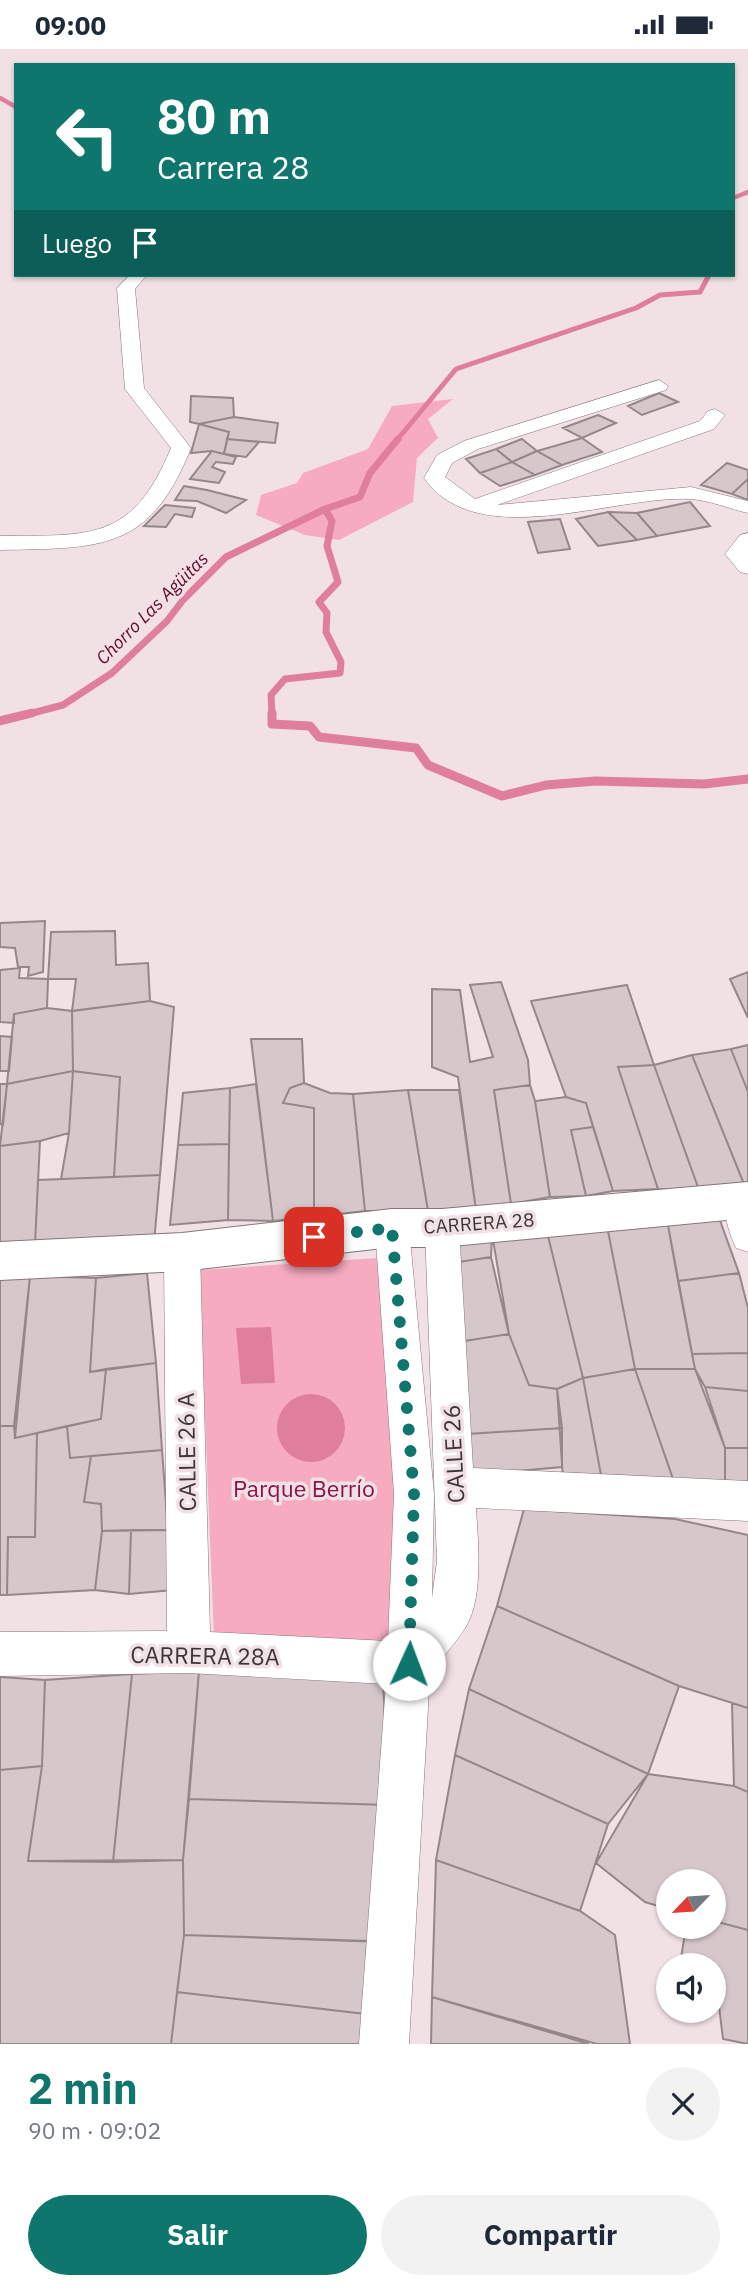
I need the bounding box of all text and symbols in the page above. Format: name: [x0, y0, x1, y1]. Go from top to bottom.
text: 09:00: [35, 8, 106, 42]
text: 80 m: [157, 84, 271, 147]
icon: left: [42, 91, 133, 182]
text: Carrera 28: [157, 146, 310, 188]
icon: arrive: [126, 224, 164, 262]
text: Luego: [42, 226, 112, 260]
water label: Chorro Las Agüitas: [91, 547, 213, 669]
pin: [284, 1207, 344, 1267]
street label: CARRERA 28: [423, 1207, 535, 1239]
icon: arrive: [295, 1218, 333, 1256]
street label: CALLE 26 A: [170, 1392, 202, 1512]
street label: CALLE 26: [435, 1404, 471, 1504]
park label: Parque Berrío: [233, 1473, 375, 1503]
position arrow: [372, 1627, 446, 1701]
street label: CARRERA 28A: [130, 1639, 280, 1671]
north arrow: [656, 1869, 726, 1939]
map controls: [656, 1869, 726, 2023]
button: sound: [656, 1953, 726, 2023]
text: 2 min: [28, 2061, 138, 2116]
button: close: [646, 2067, 720, 2141]
text: 90 m · 09:02: [28, 2115, 161, 2145]
button: Salir: [28, 2195, 367, 2275]
button: Compartir: [381, 2195, 720, 2275]

